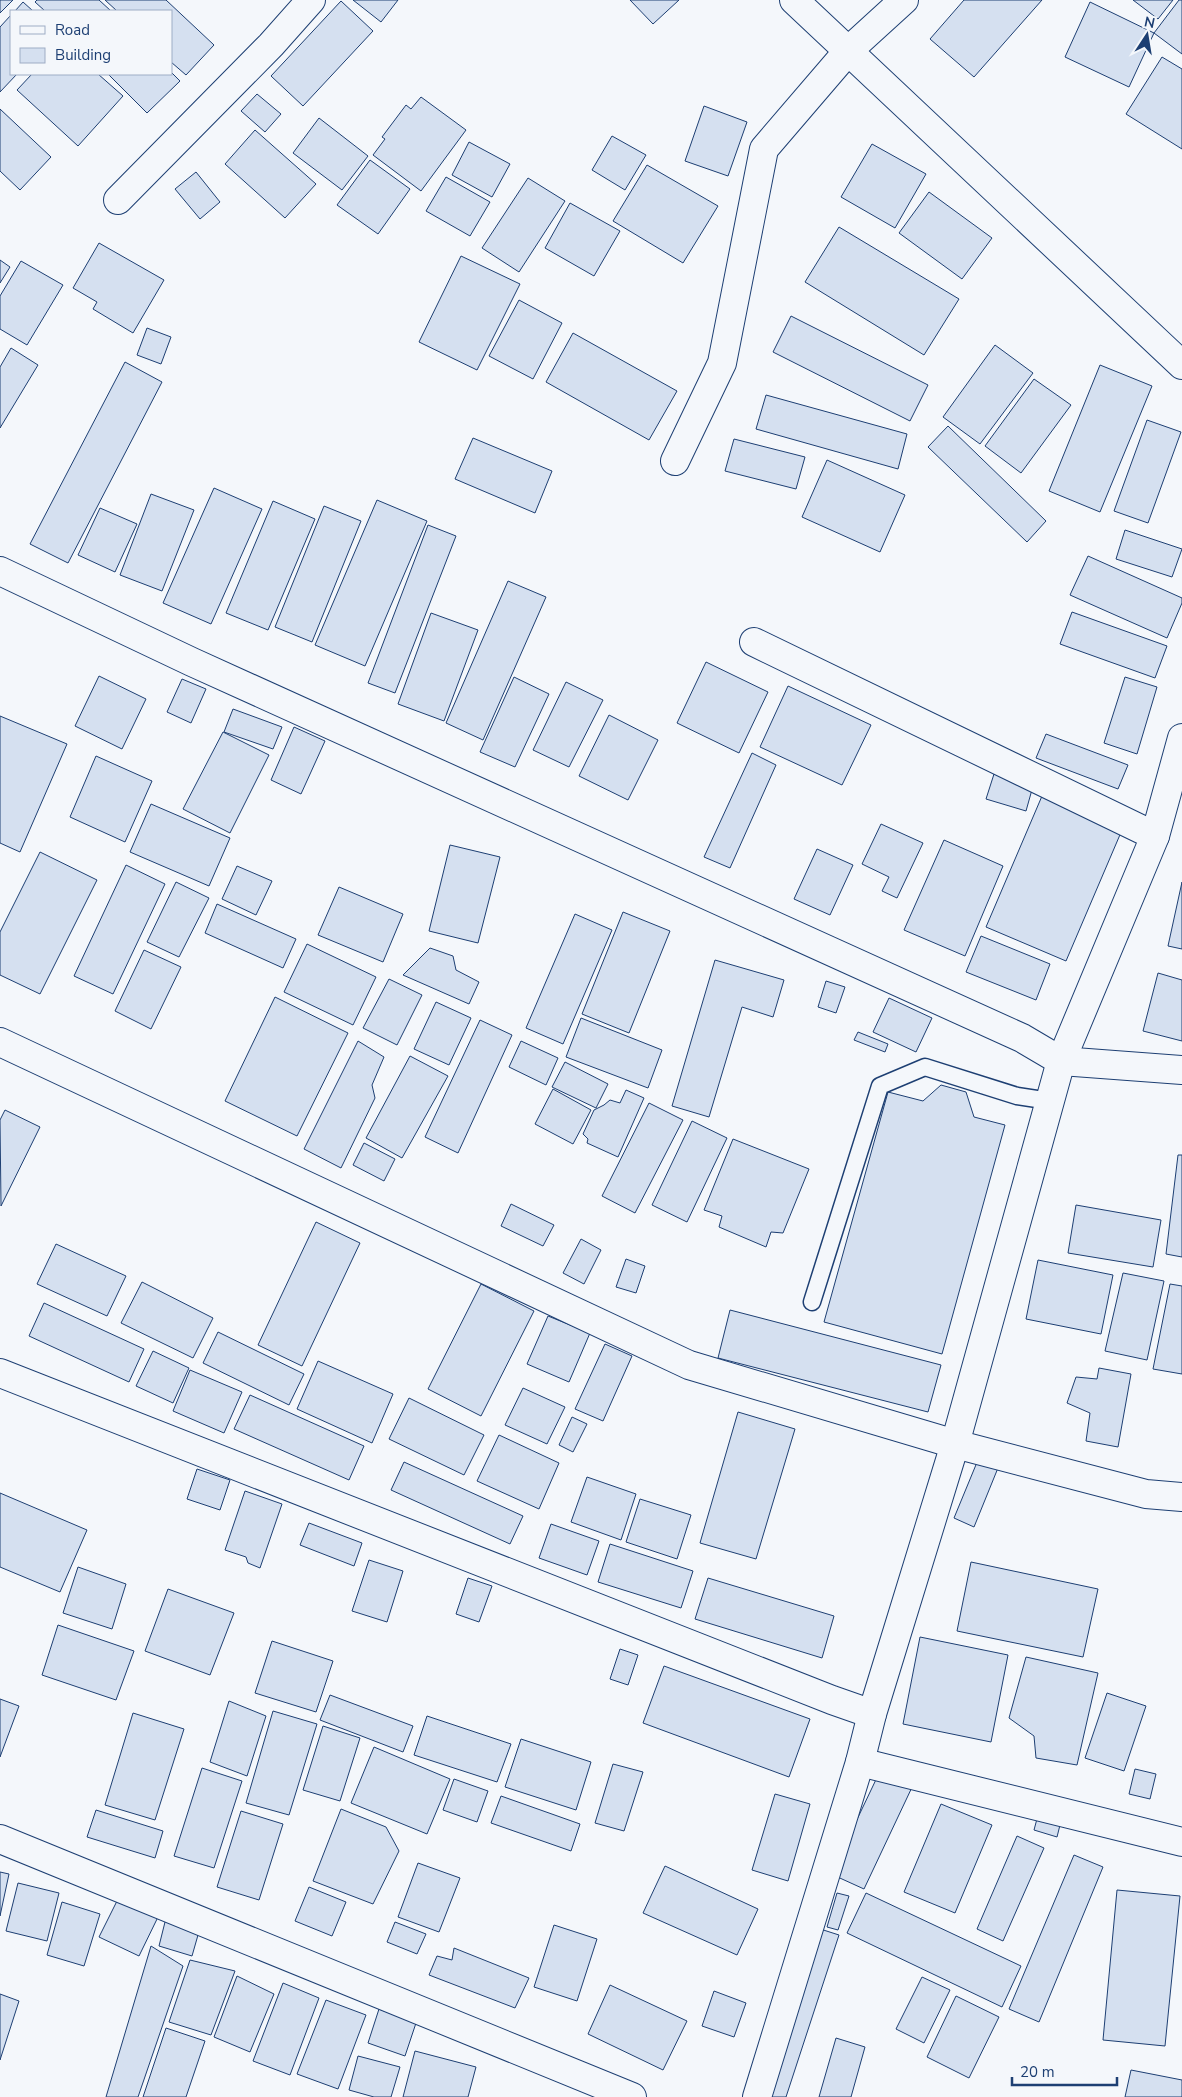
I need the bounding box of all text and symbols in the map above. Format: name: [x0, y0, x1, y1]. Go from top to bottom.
legend: [10, 10, 172, 75]
north arrow: [1122, 10, 1172, 60]
text: N: [1142, 12, 1157, 33]
text: Road: [55, 20, 90, 40]
text: Building: [55, 45, 111, 65]
scale bar: [1012, 2054, 1117, 2086]
text: 20 m: [1020, 2062, 1055, 2082]

